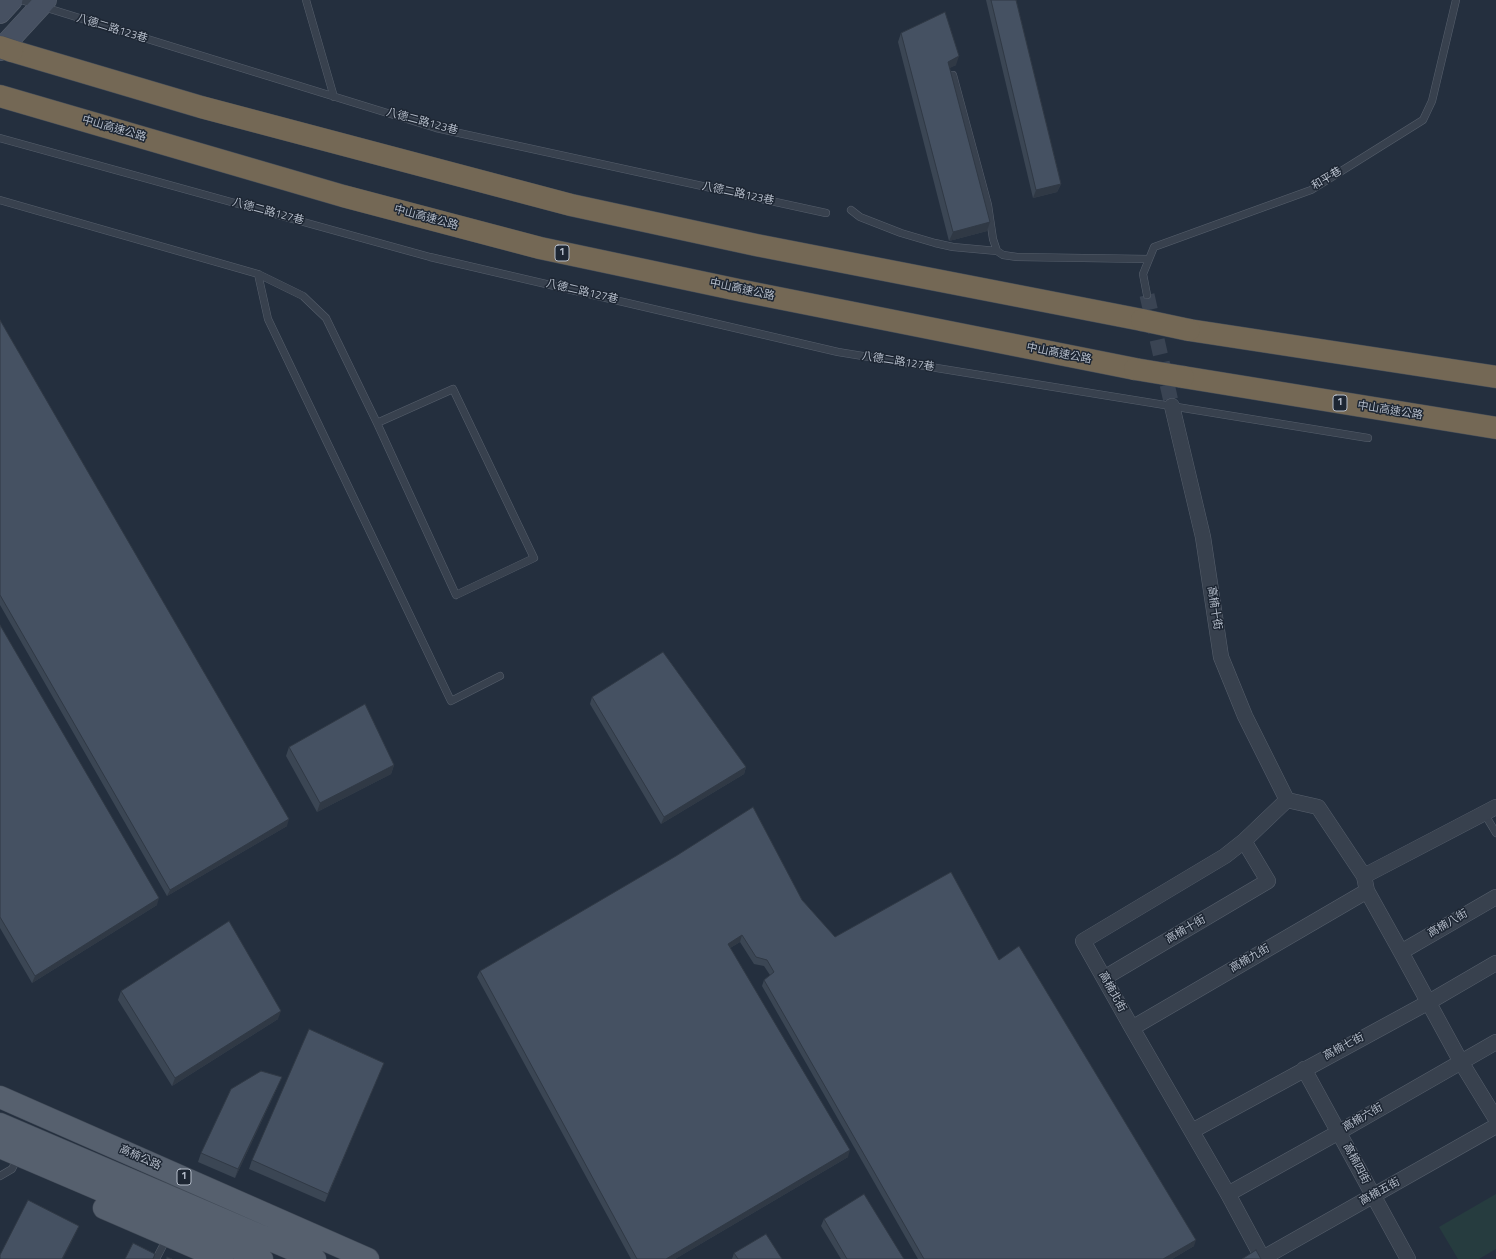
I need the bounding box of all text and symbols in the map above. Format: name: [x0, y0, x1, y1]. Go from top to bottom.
street label: 八德二路123巷: [75, 12, 149, 46]
street label: 八德二路123巷: [385, 106, 459, 138]
street label: 中山高速公路: [80, 114, 148, 144]
street label: 和平巷: [1309, 165, 1345, 193]
street label: 八德二路123巷: [701, 180, 775, 208]
street label: 八德二路127巷: [231, 196, 305, 228]
street label: 中山高速公路: [392, 203, 460, 233]
road number: 1: [555, 245, 569, 261]
street label: 八德二路127巷: [545, 277, 619, 307]
street label: 中山高速公路: [708, 277, 776, 303]
street label: 中山高速公路: [1025, 341, 1093, 367]
street label: 八德二路127巷: [861, 350, 935, 374]
road number: 1: [1333, 395, 1347, 411]
street label: 中山高速公路: [1356, 399, 1424, 423]
street label: 高楠十街: [1204, 585, 1224, 631]
street label: 高楠八街: [1426, 907, 1470, 941]
street label: 高楠十街: [1164, 913, 1208, 947]
street label: 高楠九街: [1228, 942, 1272, 976]
street label: 高楠北街: [1096, 970, 1128, 1014]
street label: 高楠七街: [1321, 1031, 1367, 1063]
street label: 高楠六街: [1341, 1101, 1385, 1135]
street label: 高楠四街: [1340, 1141, 1372, 1187]
street label: 高楠公路: [117, 1143, 163, 1173]
road number: 1: [177, 1169, 191, 1185]
street label: 高楠五街: [1358, 1176, 1402, 1208]

